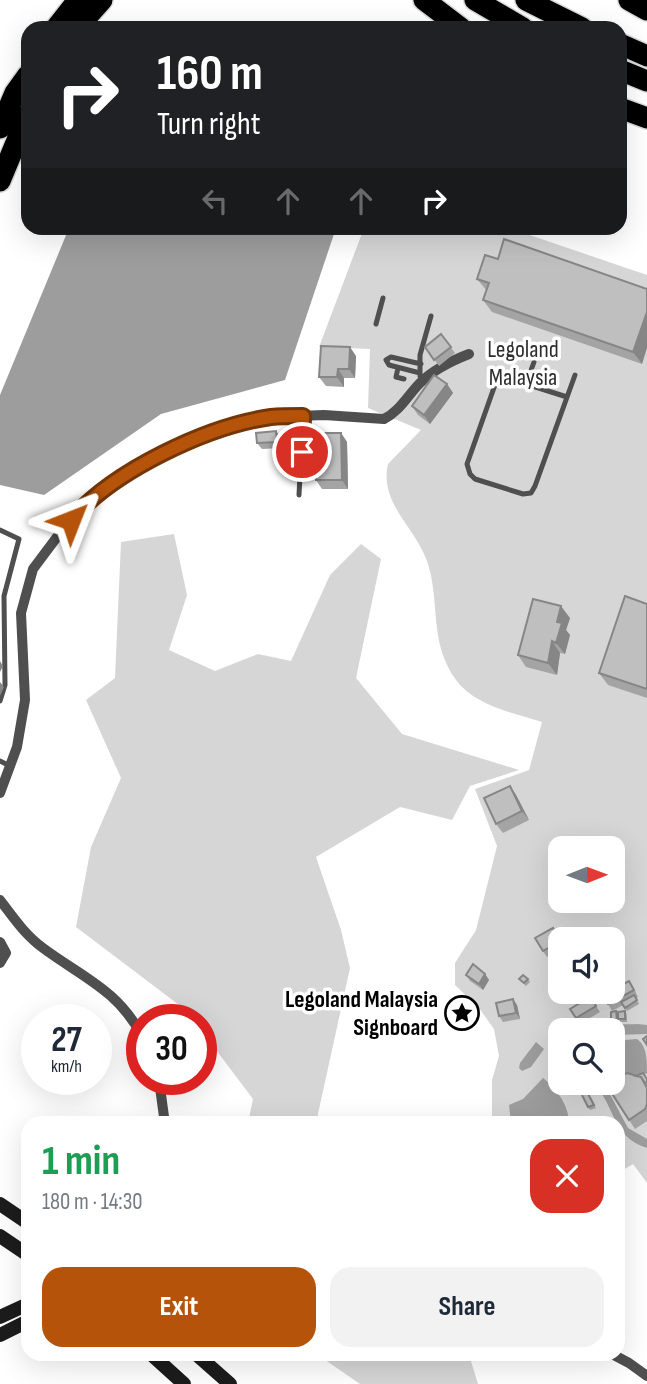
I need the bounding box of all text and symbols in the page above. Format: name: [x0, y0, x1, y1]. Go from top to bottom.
text: 160 m: [157, 45, 263, 104]
icon: right: [42, 49, 133, 140]
text: Turn right: [157, 105, 261, 144]
icon: left: [196, 182, 234, 220]
icon: ahead: [269, 182, 307, 220]
icon: ahead: [342, 182, 380, 220]
icon: right: [415, 182, 453, 220]
park label: Legoland Malaysia: [487, 335, 559, 392]
pin: [272, 422, 332, 482]
icon: arrive: [283, 433, 321, 471]
position arrow: [34, 483, 108, 557]
north arrow: [548, 836, 625, 914]
map controls: [548, 836, 625, 1095]
button: sound: [548, 927, 625, 1004]
place label: Legoland Malaysia Signboard: [285, 985, 438, 1042]
place icon: Legoland Malaysia Signboard: [443, 994, 481, 1032]
speed limit sign: 30: [126, 1004, 217, 1095]
button: search: [548, 1018, 625, 1095]
text: 27: [51, 1019, 82, 1062]
text: km/h: [51, 1056, 82, 1077]
text: 1 min: [42, 1136, 120, 1187]
button: close: [530, 1139, 604, 1213]
text: 180 m · 14:30: [42, 1188, 143, 1216]
button: Exit: [42, 1267, 316, 1347]
button: Share: [330, 1267, 604, 1347]

